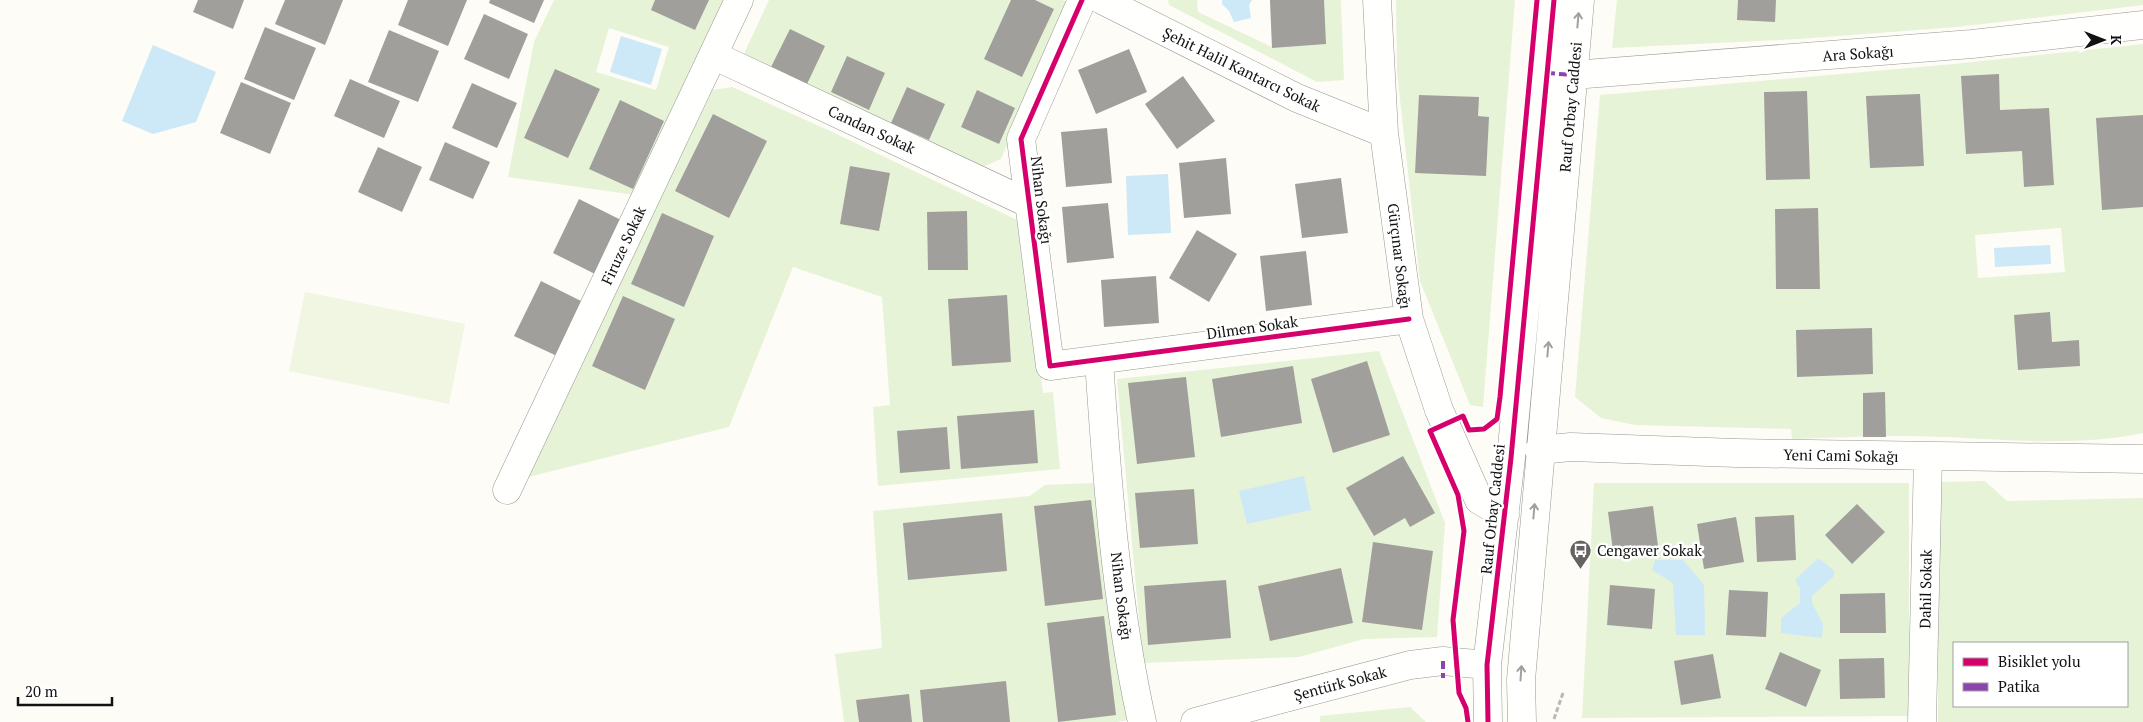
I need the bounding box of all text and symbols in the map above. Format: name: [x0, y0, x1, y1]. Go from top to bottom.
one-way arrow: [1573, 12, 1582, 28]
north arrow: [2078, 15, 2128, 65]
street label: Şehit Halil Kantarcı Sokak: [1160, 22, 1325, 116]
text: K: [2107, 35, 2126, 45]
street label: Rauf Orbay Caddesi: [1554, 41, 1586, 173]
street label: Ara Sokağı: [1822, 41, 1894, 65]
street label: Candan Sokak: [825, 100, 919, 158]
street label: Nihan Sokağı: [1027, 155, 1057, 245]
street label: Firuze Sokak: [596, 202, 650, 288]
street label: Gürçınar Sokağı: [1384, 202, 1416, 310]
street label: Dilmen Sokak: [1205, 311, 1299, 343]
one-way arrow: [1544, 342, 1553, 358]
street label: Rauf Orbay Caddesi: [1475, 443, 1509, 575]
street label: Yeni Cami Sokağı: [1783, 444, 1899, 466]
one-way arrow: [1530, 504, 1539, 520]
bus stop icon: Cengaver Sokak: [1569, 538, 1593, 569]
place label: Cengaver Sokak: [1597, 540, 1702, 560]
street label: Dahil Sokak: [1914, 549, 1936, 629]
street label: Nihan Sokağı: [1107, 551, 1137, 641]
legend: [1953, 642, 2128, 707]
text: Bisiklet yolu: [1998, 651, 2081, 671]
street label: Şentürk Sokak: [1291, 661, 1389, 705]
one-way arrow: [1517, 666, 1526, 682]
scale bar: [18, 674, 111, 706]
text: Patika: [1998, 676, 2040, 696]
text: 20 m: [25, 681, 58, 701]

